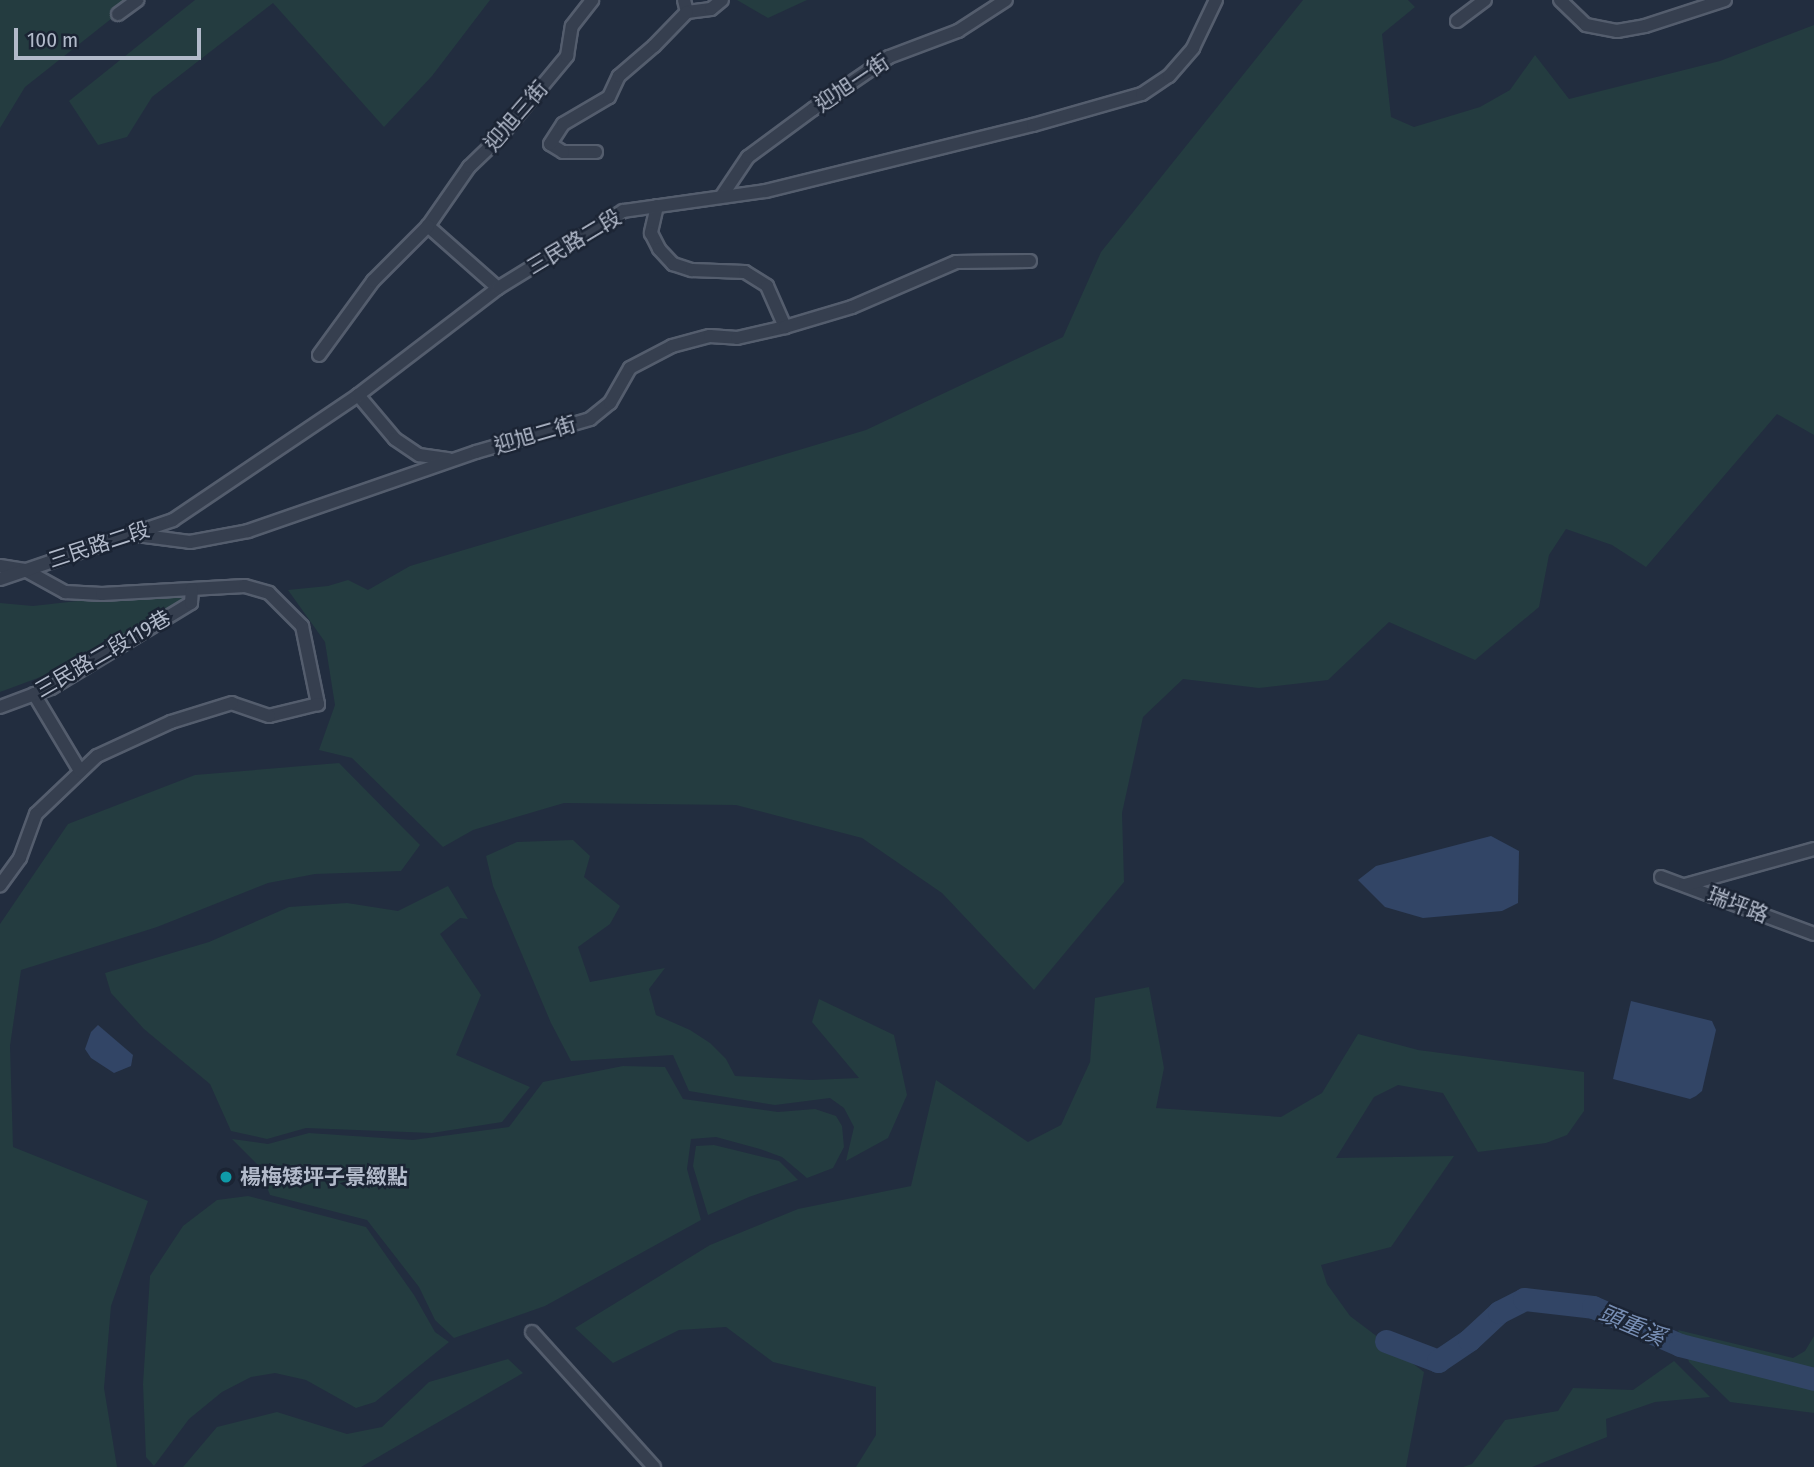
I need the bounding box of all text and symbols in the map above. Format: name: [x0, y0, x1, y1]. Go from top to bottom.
scale bar: [18, 14, 205, 58]
text: 100 m: [27, 27, 78, 53]
street label: 迎旭一街: [810, 49, 894, 117]
street label: 迎旭三街: [479, 76, 553, 156]
street label: 三民路二段: [523, 204, 625, 280]
street label: 迎旭二街: [491, 411, 579, 459]
street label: 三民路二段: [45, 517, 153, 573]
street label: 三民路二段119巷: [31, 605, 175, 703]
street label: 瑞坪路: [1704, 882, 1772, 928]
place label: 楊梅矮坪子景緻點: [240, 1164, 408, 1190]
marker: 楊梅矮坪子景緻點: [218, 1169, 234, 1185]
water label: 頭重溪: [1595, 1299, 1669, 1351]

